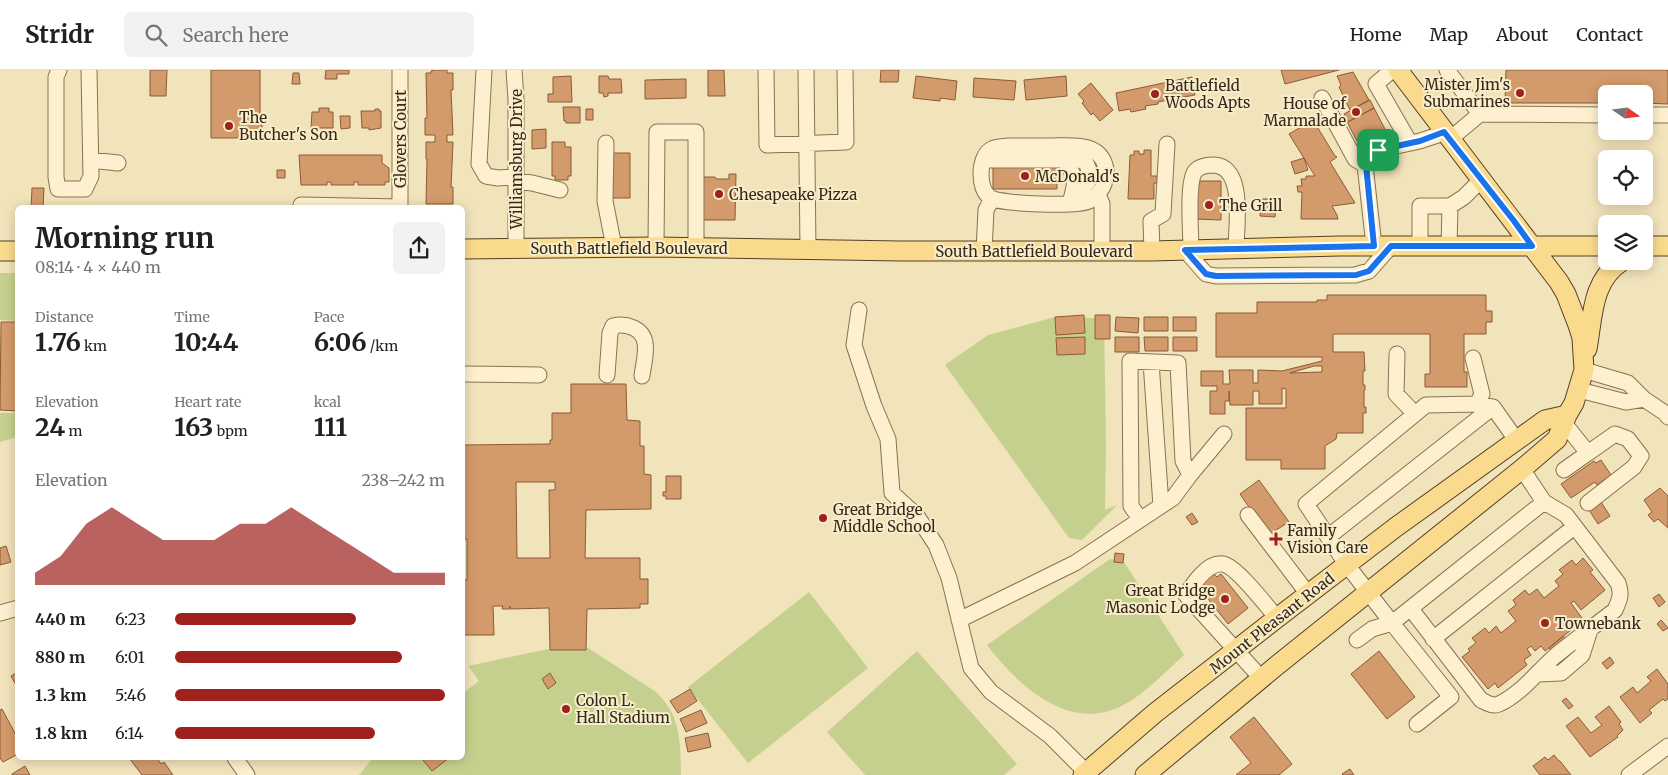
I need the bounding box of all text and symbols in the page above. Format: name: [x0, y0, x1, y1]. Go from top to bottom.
search box: [124, 12, 474, 57]
text: Stridr: [25, 19, 94, 50]
icon: search: [142, 21, 170, 49]
text: Search here: [182, 23, 289, 47]
text: Home: [1350, 23, 1402, 46]
text: Map: [1430, 23, 1468, 46]
text: About: [1496, 23, 1548, 46]
text: Contact: [1576, 23, 1643, 46]
place label: Mister Jim's Submarines: [1423, 75, 1510, 111]
place label: Battlefield Woods Apts: [1164, 76, 1250, 112]
north arrow: [1598, 85, 1652, 140]
map controls: [1598, 85, 1653, 270]
marker: Mister Jim's Submarines: [1514, 87, 1526, 99]
marker: Battlefield Woods Apts: [1149, 88, 1161, 100]
street label: Williamsburg Drive: [507, 89, 526, 230]
street label: Glovers Court: [391, 90, 410, 188]
place label: House of Marmalade: [1264, 94, 1347, 130]
marker: House of Marmalade: [1350, 106, 1362, 118]
place label: The Butcher's Son: [239, 108, 338, 144]
marker: The Butcher's Son: [223, 120, 235, 132]
pin: [1357, 129, 1399, 171]
icon: arrive: [1364, 136, 1392, 164]
button: locate: [1598, 150, 1653, 205]
place label: McDonald's: [1035, 167, 1120, 186]
marker: McDonald's: [1019, 170, 1031, 182]
place label: Chesapeake Pizza: [729, 185, 857, 204]
marker: Chesapeake Pizza: [713, 188, 725, 200]
place label: The Grill: [1219, 196, 1283, 215]
marker: The Grill: [1203, 199, 1215, 211]
button: layers: [1598, 215, 1653, 270]
text: Morning run: [35, 220, 214, 256]
button: share: [393, 222, 445, 274]
street label: South Battlefield Boulevard: [530, 239, 728, 258]
street label: South Battlefield Boulevard: [935, 242, 1133, 261]
text: 08:14 · 4 × 440 m: [35, 257, 161, 277]
text: Distance: [35, 308, 94, 326]
text: Time: [174, 308, 210, 326]
text: Pace: [314, 308, 344, 326]
text: 1.76: [35, 326, 81, 358]
text: 10:44: [174, 326, 238, 358]
text: 6:06: [314, 326, 367, 358]
text: km: [81, 337, 107, 355]
text: /km: [367, 337, 398, 355]
text: Elevation: [35, 393, 99, 411]
text: Heart rate: [174, 393, 241, 411]
text: kcal: [314, 393, 341, 411]
text: 24: [35, 411, 65, 443]
text: 163: [174, 411, 213, 443]
text: 111: [314, 411, 347, 443]
text: m: [65, 422, 82, 440]
text: bpm: [213, 422, 248, 440]
text: Elevation: [35, 470, 108, 490]
text: 238–242 m: [361, 470, 445, 490]
place label: Great Bridge Middle School: [833, 500, 936, 536]
marker: Great Bridge Middle School: [817, 512, 829, 524]
place label: Family Vision Care: [1286, 521, 1368, 557]
marker: Family Vision Care: [1269, 532, 1283, 546]
street label: Mount Pleasant Road: [1206, 568, 1338, 678]
place label: Great Bridge Masonic Lodge: [1106, 581, 1215, 617]
marker: Great Bridge Masonic Lodge: [1219, 593, 1231, 605]
text: 440 m: [35, 609, 86, 629]
text: 6:23: [115, 609, 146, 629]
place label: Townebank: [1555, 614, 1641, 633]
marker: Townebank: [1539, 617, 1551, 629]
text: 880 m: [35, 647, 85, 667]
text: 6:01: [115, 647, 145, 667]
text: 1.3 km: [35, 685, 87, 705]
text: 5:46: [115, 685, 146, 705]
place label: Colon L. Hall Stadium: [576, 691, 670, 727]
marker: Colon L. Hall Stadium: [560, 703, 572, 715]
text: 1.8 km: [35, 723, 87, 743]
text: 6:14: [115, 723, 144, 743]

